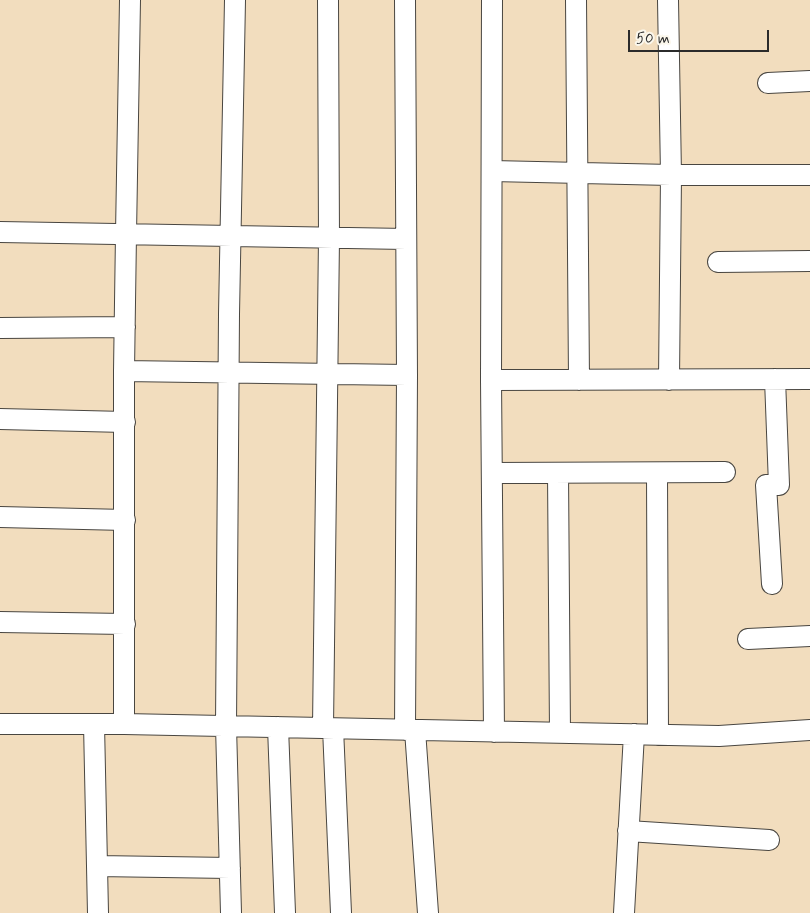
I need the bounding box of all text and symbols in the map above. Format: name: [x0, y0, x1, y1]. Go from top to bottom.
scale bar: [630, 20, 771, 52]
text: 50 m: [636, 29, 670, 49]

